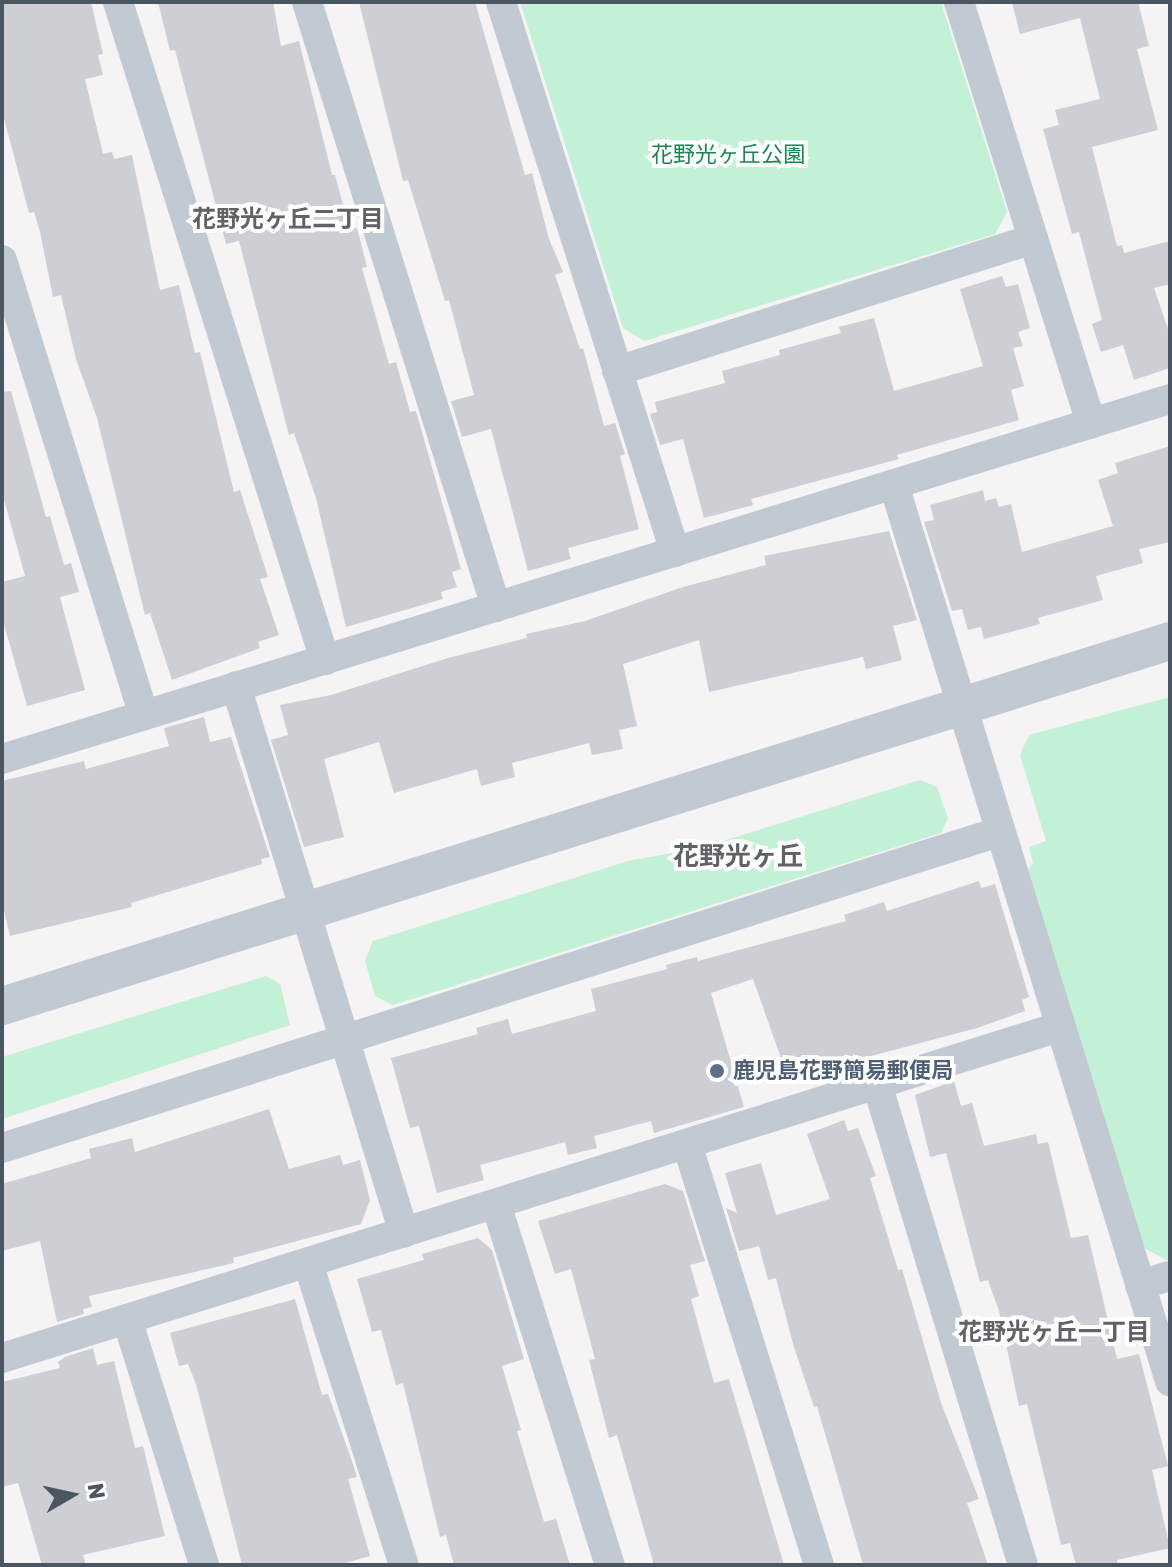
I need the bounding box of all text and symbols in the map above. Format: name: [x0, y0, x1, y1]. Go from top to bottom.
park label: 花野光ヶ丘公園: [651, 142, 805, 168]
district label: 花野光ヶ丘二丁目: [192, 206, 384, 234]
district label: 花野光ヶ丘: [673, 841, 803, 873]
place label: 鹿児島花野簡易郵便局: [733, 1058, 953, 1084]
marker: 鹿児島花野簡易郵便局: [708, 1062, 726, 1080]
district label: 花野光ヶ丘一丁目: [958, 1319, 1150, 1347]
north arrow: [32, 1455, 112, 1535]
text: N: [82, 1481, 111, 1501]

